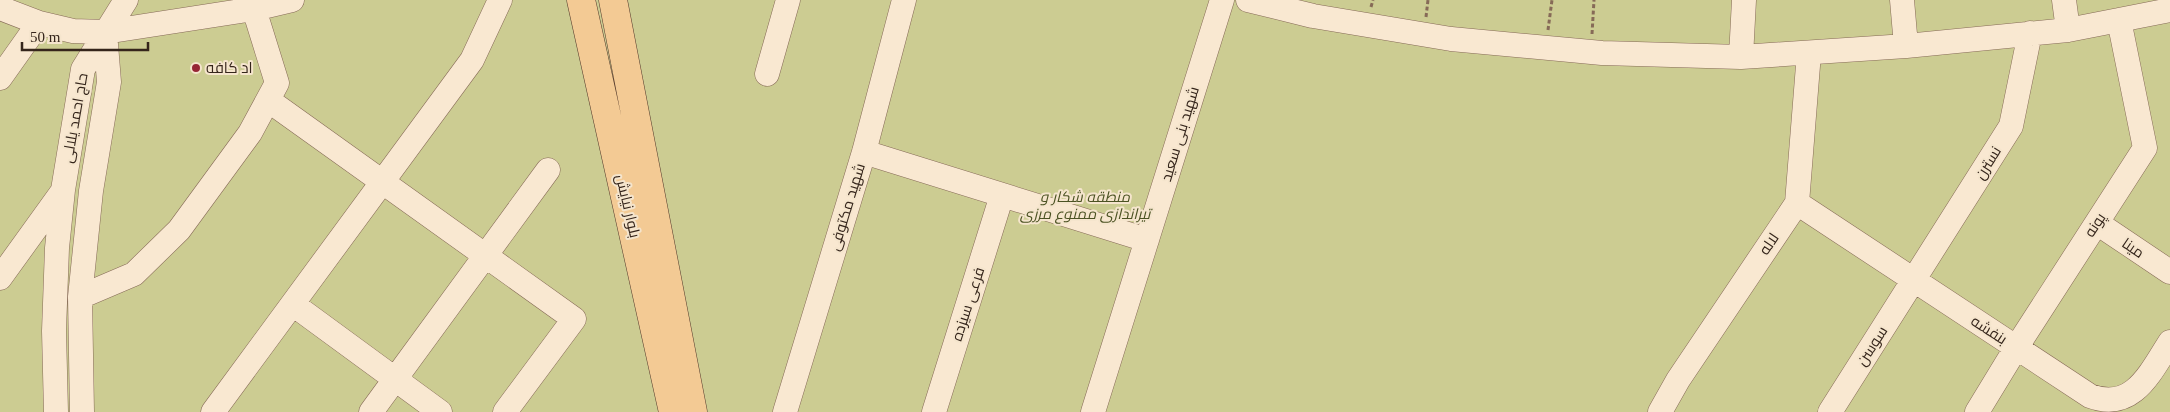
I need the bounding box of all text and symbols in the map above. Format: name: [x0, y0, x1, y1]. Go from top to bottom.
scale bar: [22, 20, 149, 52]
text: 50 m: [30, 29, 61, 45]
place label: اد کافه: [206, 60, 253, 76]
marker: اد کافه: [190, 62, 202, 74]
street label: حاج احمد یلالی: [59, 72, 94, 165]
street label: شهید بنی سعید: [1158, 85, 1204, 184]
street label: نسترن: [1972, 144, 2006, 183]
street label: شهید مکتوفی: [826, 161, 870, 253]
street label: بلوار نیایش: [611, 173, 643, 240]
park label: منطقه شکار و تیراندازی ممنوع مرزی: [1020, 189, 1153, 224]
street label: پونه: [2081, 210, 2110, 241]
street label: لاله: [1756, 230, 1782, 258]
street label: مینا: [2119, 235, 2147, 261]
street label: فرعی سیزده: [949, 265, 989, 344]
street label: بنفشه: [1968, 313, 2010, 347]
street label: سوسن: [1853, 323, 1892, 370]

